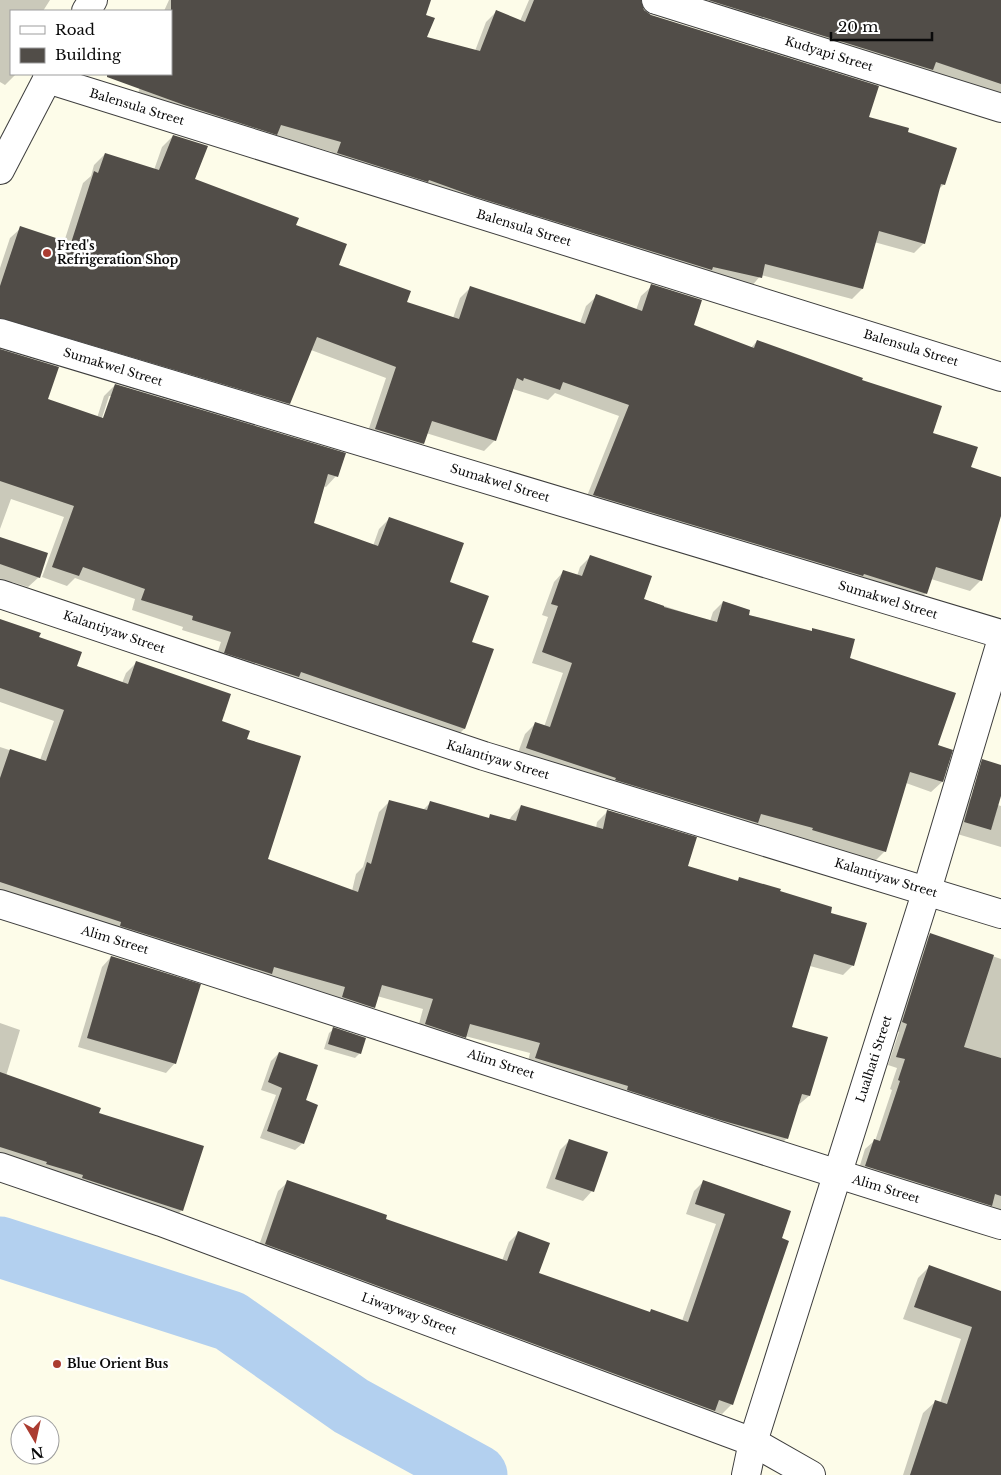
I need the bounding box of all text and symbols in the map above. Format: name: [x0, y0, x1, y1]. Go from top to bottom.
legend: [10, 10, 172, 75]
scale bar: [831, 10, 932, 42]
text: 20 m: [838, 17, 878, 36]
text: Road: [55, 20, 95, 39]
street label: Kudyapi Street: [783, 33, 875, 74]
text: Building: [55, 45, 122, 64]
street label: Balensula Street: [88, 85, 187, 128]
street label: Balensula Street: [475, 206, 574, 249]
place label: Fred's Refrigeration Shop: [57, 238, 178, 267]
marker: Fred's Refrigeration Shop: [41, 247, 53, 259]
street label: Balensula Street: [862, 326, 961, 369]
street label: Sumakwel Street: [62, 344, 165, 389]
street label: Sumakwel Street: [449, 460, 552, 505]
street label: Sumakwel Street: [837, 577, 940, 622]
street label: Kalantiyaw Street: [61, 607, 168, 656]
street label: Kalantiyaw Street: [445, 737, 552, 782]
street label: Kalantiyaw Street: [833, 855, 940, 900]
street label: Alim Street: [79, 922, 151, 957]
street label: Lualhati Street: [852, 1013, 895, 1104]
street label: Alim Street: [465, 1045, 537, 1082]
street label: Alim Street: [850, 1171, 922, 1206]
street label: Liwayway Street: [359, 1289, 459, 1338]
place label: Blue Orient Bus: [67, 1356, 169, 1371]
marker: Blue Orient Bus: [51, 1358, 63, 1370]
north arrow: [10, 1415, 60, 1465]
text: N: [29, 1443, 45, 1463]

